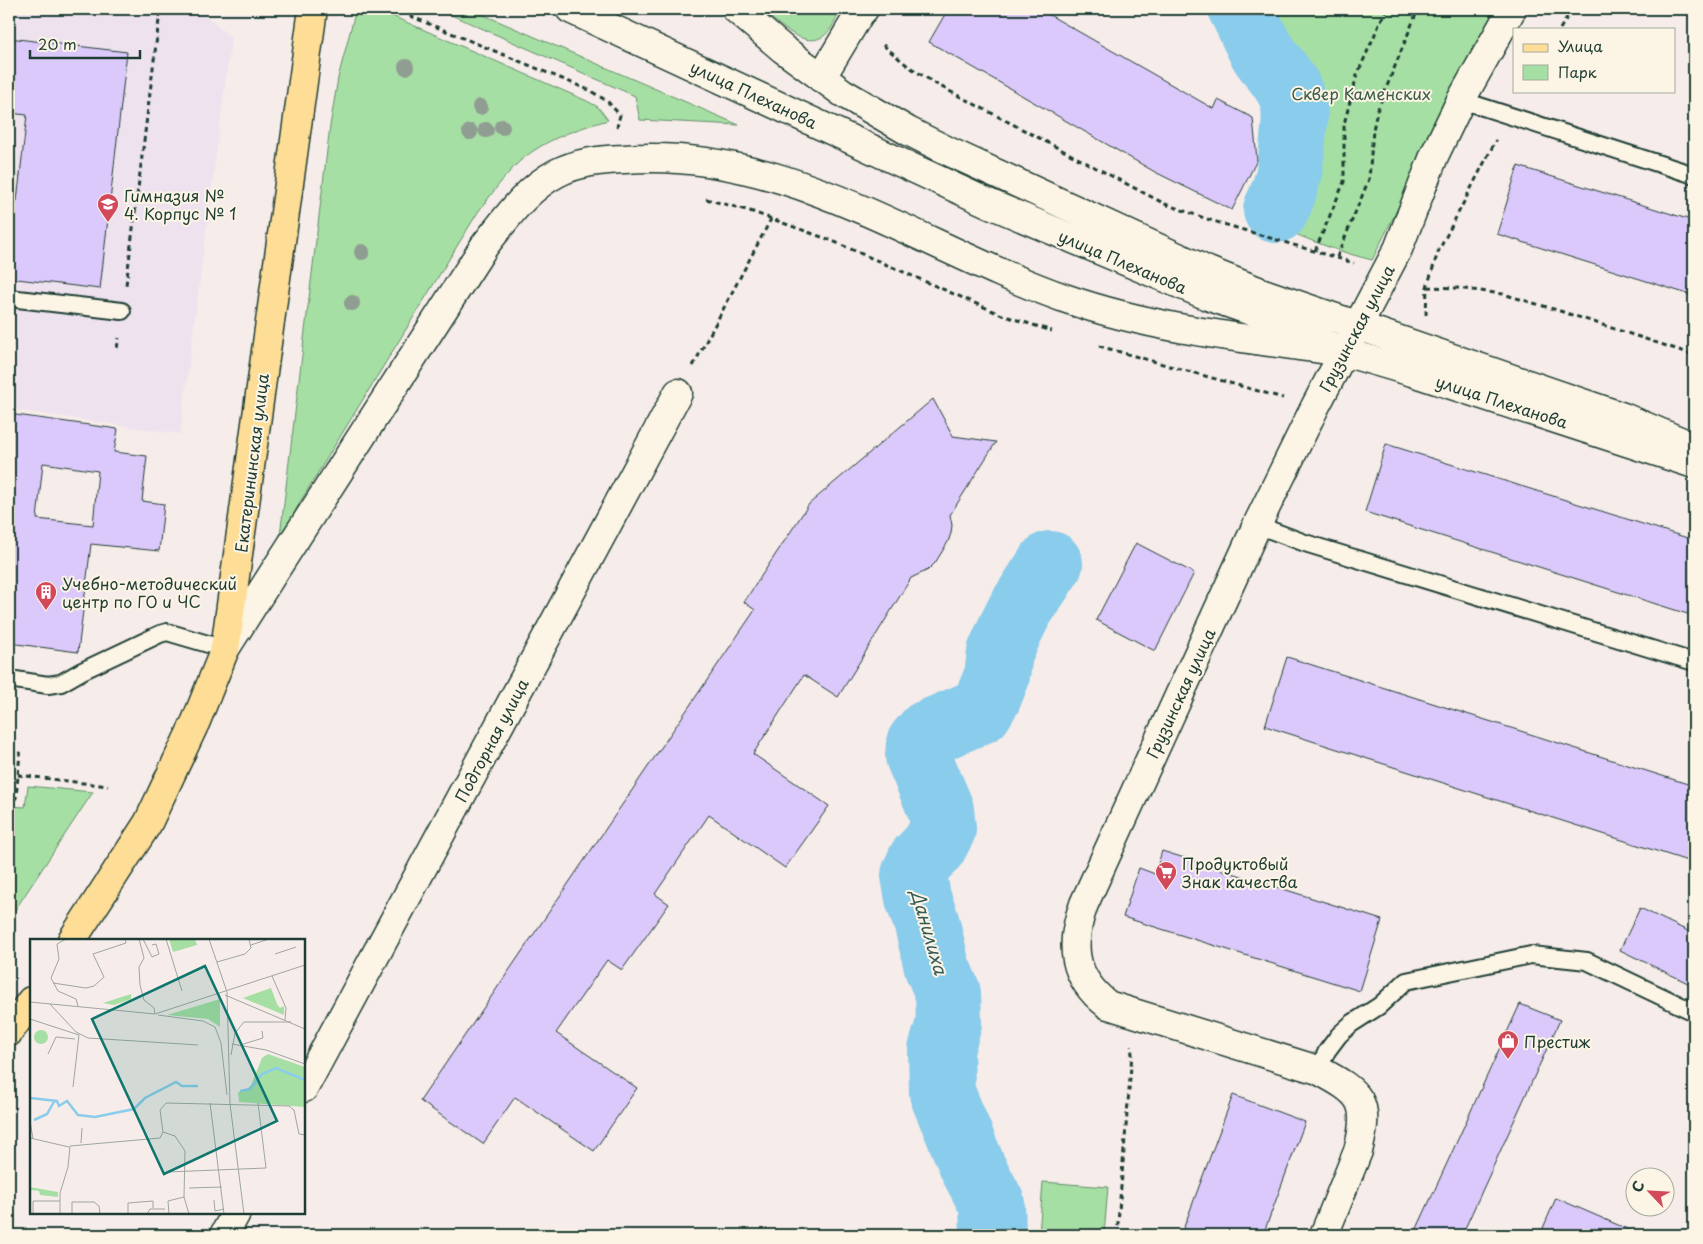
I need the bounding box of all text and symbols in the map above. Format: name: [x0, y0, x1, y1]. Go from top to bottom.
scale bar: [30, 28, 140, 60]
legend: [1513, 28, 1676, 92]
text: 20 m: [38, 32, 77, 55]
text: Улица: [1558, 34, 1603, 57]
street label: улица Плеханова: [687, 54, 821, 134]
text: Парк: [1558, 60, 1597, 83]
park label: Сквер Каменских: [1291, 81, 1431, 105]
place label: Гимназия № 4. Корпус № 1: [124, 183, 237, 225]
school or university icon: Гимназия № 4. Корпус № 1: [96, 192, 120, 223]
street label: улица Плеханова: [1055, 223, 1191, 299]
street label: Грузинская улица: [1312, 260, 1400, 396]
street label: улица Плеханова: [1433, 368, 1571, 434]
street label: Екатерининская улица: [228, 372, 274, 554]
place label: Учебно-методический центр по ГО и ЧС: [62, 571, 237, 613]
building icon: Учебно-методический центр по ГО и ЧС: [34, 580, 58, 611]
street label: Грузинская улица: [1139, 624, 1221, 762]
street label: Подгорная улица: [448, 674, 534, 806]
place label: Продуктовый Знак качества: [1182, 851, 1298, 893]
supermarket icon: Продуктовый Знак качества: [1154, 860, 1178, 891]
water label: Данилиха: [904, 885, 955, 978]
inset map: [30, 939, 305, 1214]
shop icon: Престиж: [1496, 1029, 1520, 1060]
place label: Престиж: [1524, 1029, 1591, 1053]
north arrow: [1626, 1166, 1676, 1216]
text: С: [1626, 1177, 1650, 1196]

